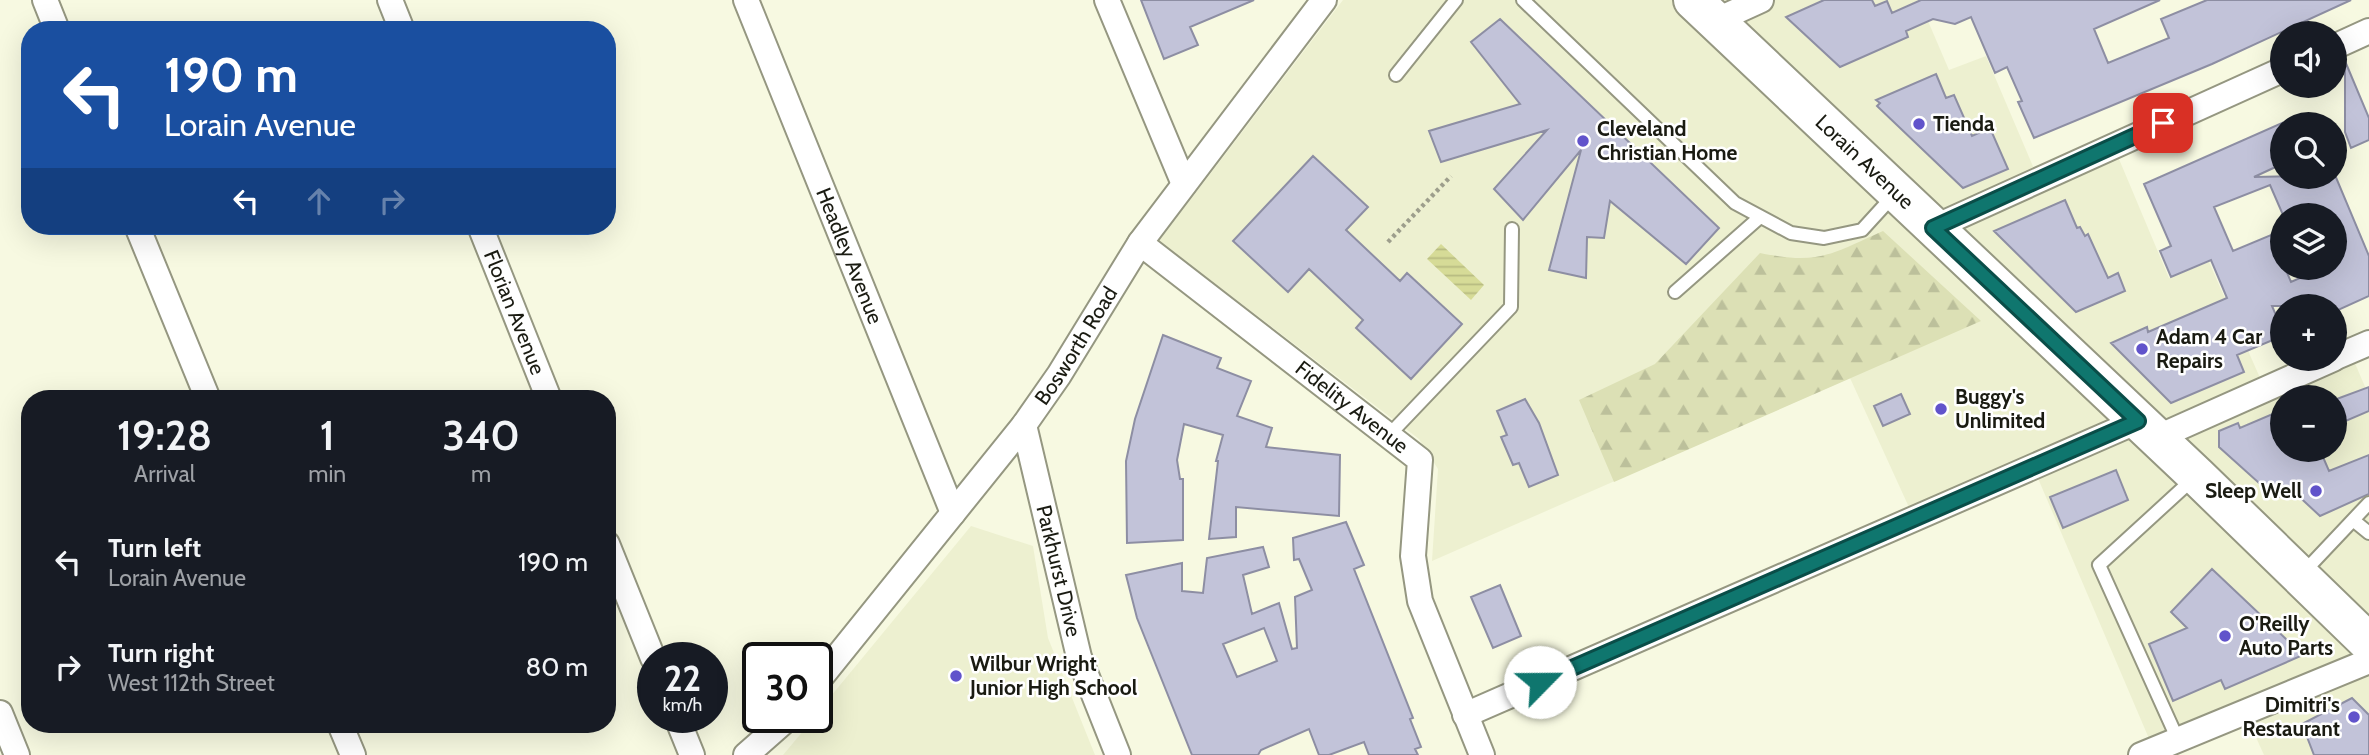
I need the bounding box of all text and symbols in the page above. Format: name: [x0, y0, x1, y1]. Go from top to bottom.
map controls: [2270, 21, 2347, 462]
button: sound: [2270, 21, 2347, 98]
text: 190 m: [164, 45, 298, 104]
icon: left: [49, 49, 140, 140]
pin: [2133, 93, 2193, 153]
icon: arrive: [2144, 104, 2182, 142]
text: Lorain Avenue: [164, 105, 356, 144]
street label: Lorain Avenue: [1811, 109, 1919, 214]
place label: Tienda: [1933, 111, 1995, 136]
button: search: [2270, 112, 2347, 189]
place label: Cleveland Christian Home: [1597, 116, 1738, 165]
marker: Tienda: [1911, 116, 1927, 132]
marker: Cleveland Christian Home: [1575, 133, 1591, 149]
icon: left: [227, 182, 265, 220]
icon: ahead: [300, 182, 338, 220]
icon: right: [373, 182, 411, 220]
street label: Headley Avenue: [811, 184, 888, 328]
button: layers: [2270, 203, 2347, 280]
street label: Florian Avenue: [479, 246, 551, 378]
street label: Bosworth Road: [1029, 282, 1122, 409]
button: +: [2270, 294, 2347, 371]
place label: Adam 4 Car Repairs: [2156, 324, 2262, 373]
marker: Adam 4 Car Repairs: [2134, 341, 2150, 357]
street label: Fidelity Avenue: [1291, 355, 1414, 459]
place label: Buggy's Unlimited: [1955, 384, 2045, 433]
button: −: [2270, 385, 2347, 462]
marker: Buggy's Unlimited: [1933, 401, 1949, 417]
text: 19:28: [117, 409, 212, 461]
text: 1: [320, 409, 335, 461]
text: 340: [442, 409, 520, 461]
text: Arrival: [134, 460, 195, 488]
text: min: [308, 460, 346, 488]
text: m: [471, 460, 491, 488]
place label: Sleep Well: [2205, 478, 2302, 503]
marker: Sleep Well: [2308, 483, 2324, 499]
street label: Parkhurst Drive: [1031, 502, 1087, 639]
text: Turn left: [108, 532, 201, 564]
icon: left: [49, 543, 87, 581]
text: 190 m: [518, 546, 588, 578]
text: Lorain Avenue: [108, 564, 246, 592]
place label: O'Reilly Auto Parts: [2239, 611, 2333, 660]
marker: O'Reilly Auto Parts: [2217, 628, 2233, 644]
text: Turn right: [108, 637, 214, 669]
speed limit sign: 30: [742, 642, 833, 733]
position arrow: [1503, 645, 1577, 719]
icon: right: [49, 648, 87, 686]
text: 80 m: [525, 651, 588, 683]
place label: Wilbur Wright Junior High School: [969, 651, 1138, 700]
text: 22: [664, 657, 701, 700]
marker: Wilbur Wright Junior High School: [948, 668, 964, 684]
text: West 112th Street: [108, 669, 275, 697]
place label: Dimitri's Restaurant: [2242, 692, 2340, 741]
text: km/h: [663, 694, 702, 716]
marker: Dimitri's Restaurant: [2346, 709, 2362, 725]

